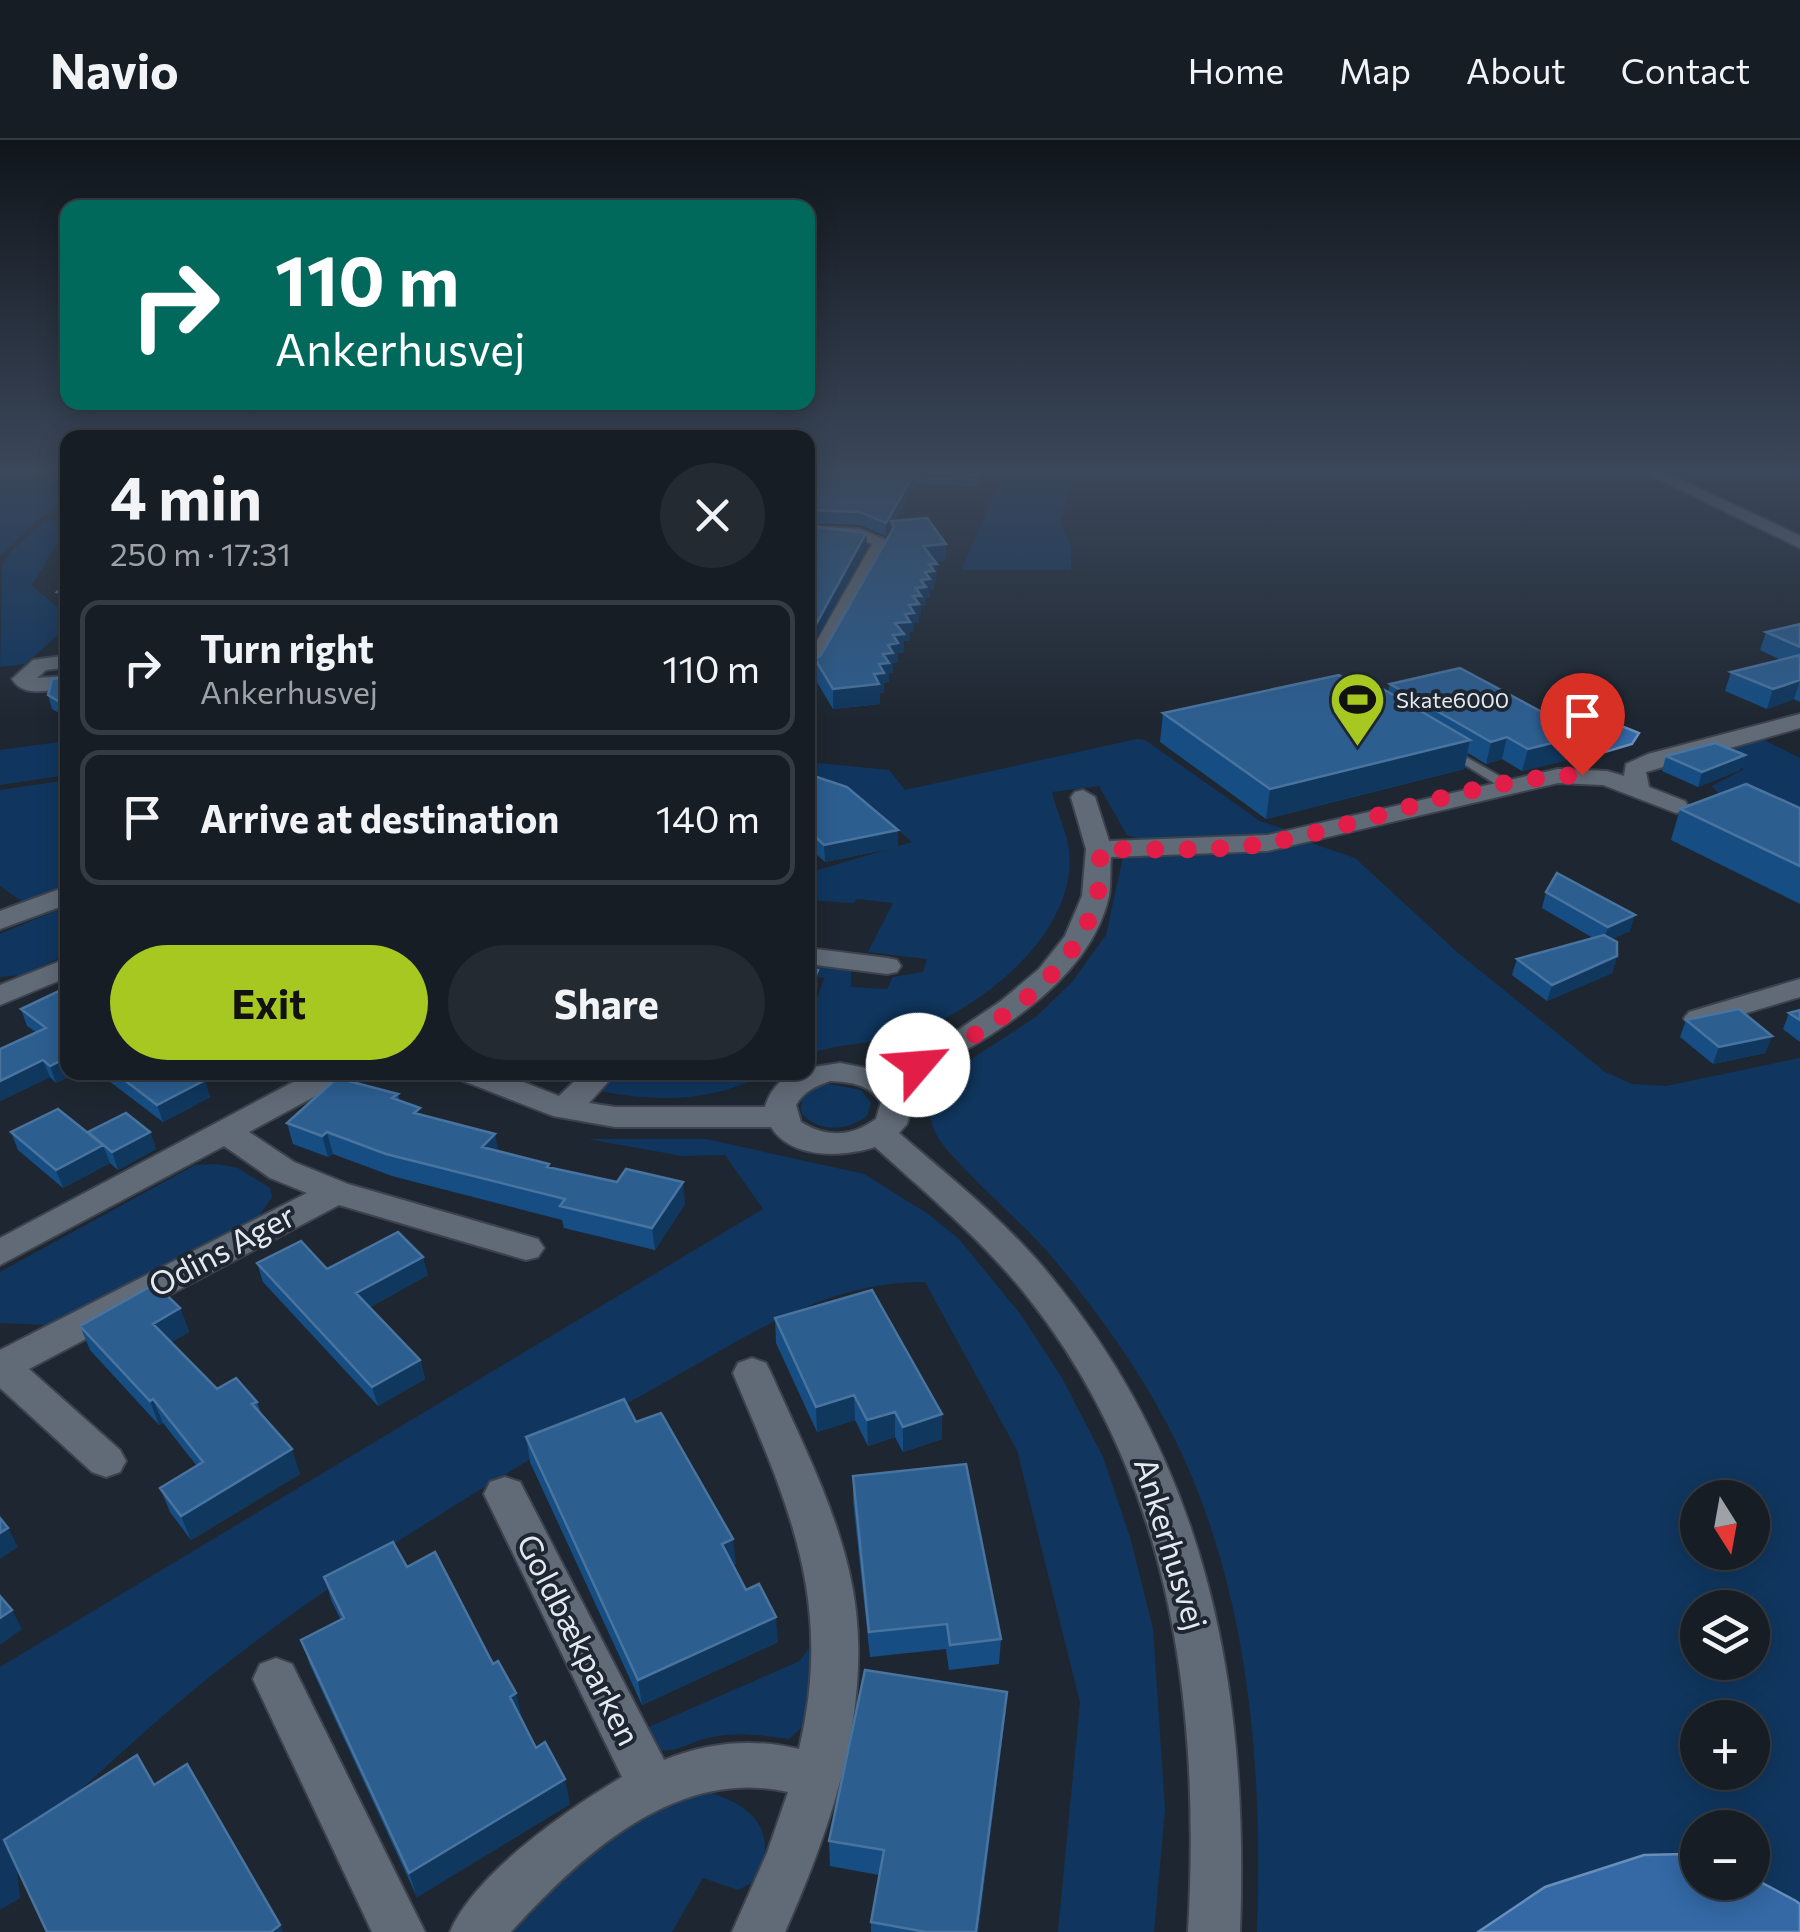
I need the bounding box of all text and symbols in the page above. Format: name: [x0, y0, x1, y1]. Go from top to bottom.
text: Navio: [50, 40, 179, 99]
text: Home: [1188, 48, 1284, 91]
text: Map: [1339, 48, 1411, 91]
text: About: [1466, 48, 1566, 91]
text: Contact: [1621, 48, 1750, 91]
text: 110 m: [275, 235, 459, 320]
icon: right: [110, 240, 240, 370]
text: Ankerhusvej: [275, 320, 525, 375]
text: 4 min: [110, 459, 262, 532]
button: close: [660, 463, 765, 568]
text: 250 m · 17:31: [110, 533, 291, 573]
text: Turn right: [200, 624, 374, 671]
icon: right: [115, 640, 170, 695]
text: 110 m: [662, 644, 760, 691]
sports icon: Skate6000: [1327, 670, 1387, 749]
text: Ankerhusvej: [200, 671, 378, 711]
pin: [1540, 673, 1625, 776]
place label: Skate6000: [1396, 686, 1509, 713]
icon: arrive: [1555, 688, 1610, 743]
icon: arrive: [115, 790, 170, 845]
text: Arrive at destination: [200, 794, 559, 841]
text: 140 m: [656, 794, 760, 841]
button: Exit: [110, 945, 428, 1060]
button: Share: [448, 945, 765, 1060]
position arrow: [866, 1013, 970, 1117]
street label: Odins Ager: [141, 1194, 301, 1304]
street label: Ankerhusvej: [1127, 1452, 1217, 1634]
north arrow: [1680, 1480, 1770, 1570]
map controls: [1680, 1480, 1770, 1900]
street label: Goldbækparken: [509, 1527, 650, 1751]
button: layers: [1680, 1590, 1770, 1680]
button: +: [1680, 1700, 1770, 1790]
button: −: [1680, 1810, 1770, 1900]

